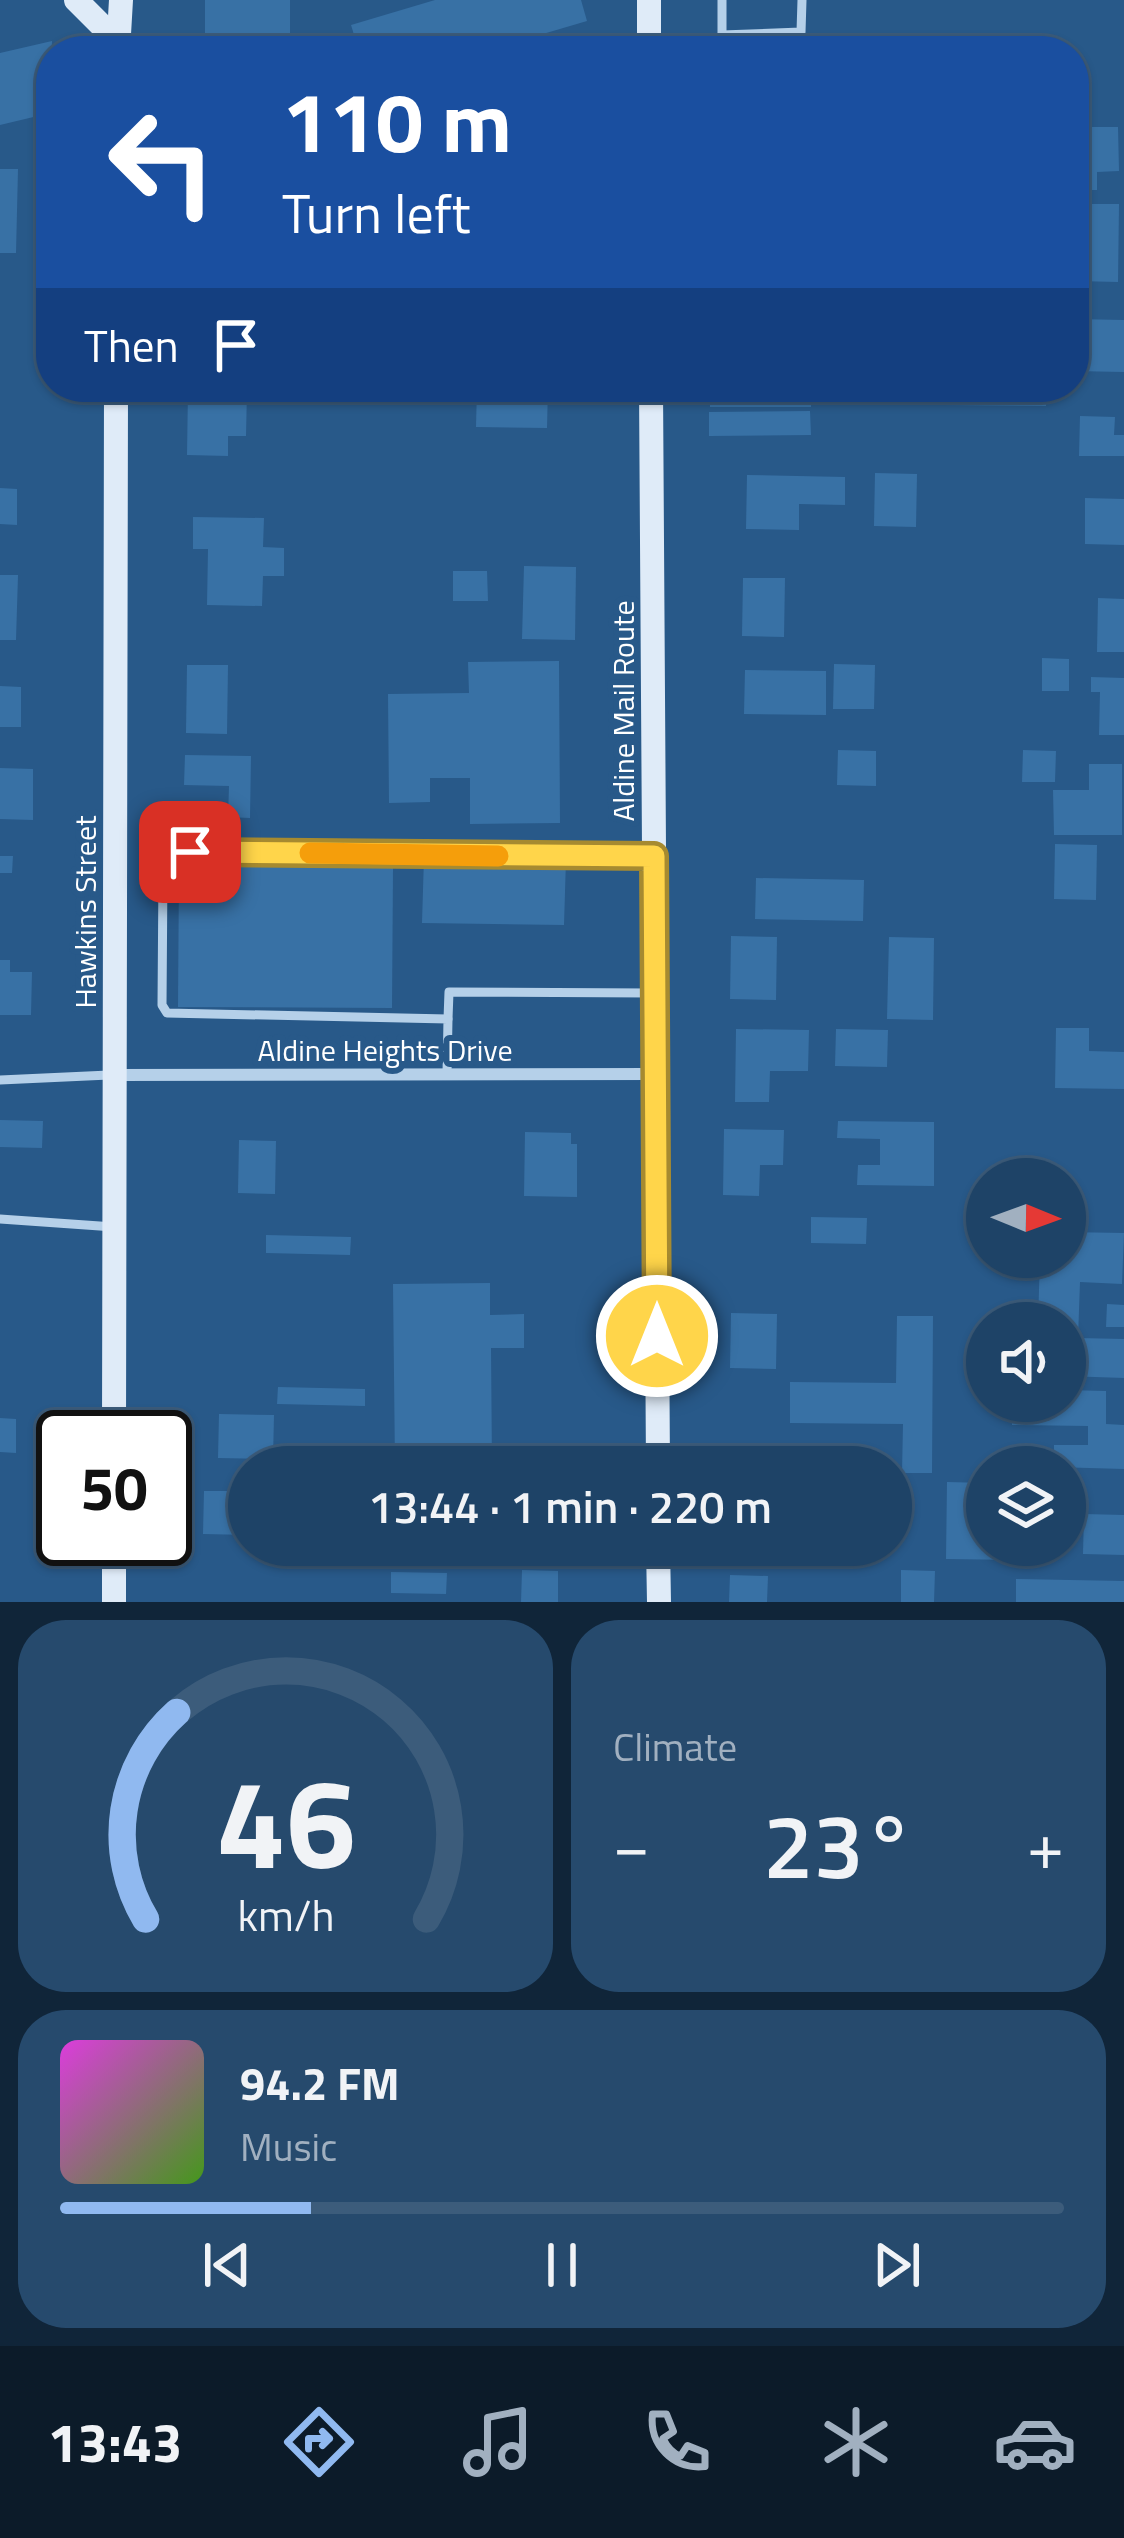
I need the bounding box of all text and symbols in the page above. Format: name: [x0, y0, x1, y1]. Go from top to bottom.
text: 110 m: [282, 57, 512, 185]
icon: left: [84, 84, 240, 240]
text: Turn left: [282, 172, 471, 254]
text: Then: [84, 311, 179, 379]
icon: arrive: [203, 312, 269, 378]
street label: Aldine Mail Route: [600, 600, 646, 822]
pin: [139, 801, 241, 903]
street label: Hawkins Street: [62, 815, 108, 1009]
icon: arrive: [157, 819, 223, 885]
street label: Aldine Heights Drive: [257, 1027, 513, 1073]
north arrow: [966, 1158, 1086, 1278]
map controls: [966, 1158, 1086, 1566]
position arrow: [594, 1273, 720, 1399]
button: sound: [966, 1302, 1086, 1422]
speed limit sign: 50: [36, 1410, 192, 1566]
button: layers: [966, 1446, 1086, 1566]
text: 13:44 · 1 min · 220 m: [368, 1472, 772, 1540]
text: Climate: [613, 1717, 737, 1776]
text: 46: [216, 1727, 355, 1916]
text: 23°: [763, 1776, 914, 1913]
text: −: [613, 1794, 650, 1895]
text: +: [1027, 1794, 1064, 1895]
text: km/h: [237, 1882, 334, 1948]
text: 94.2 FM: [240, 2049, 400, 2117]
text: Music: [240, 2117, 337, 2176]
icon: previous: [194, 2232, 260, 2298]
icon: pause: [529, 2232, 595, 2298]
icon: next: [864, 2232, 930, 2298]
icon: directions: [277, 2400, 361, 2484]
icon: music: [456, 2400, 540, 2484]
icon: phone: [635, 2400, 719, 2484]
icon: climate: [814, 2400, 898, 2484]
icon: car: [993, 2400, 1077, 2484]
text: 13:43: [47, 2401, 182, 2483]

